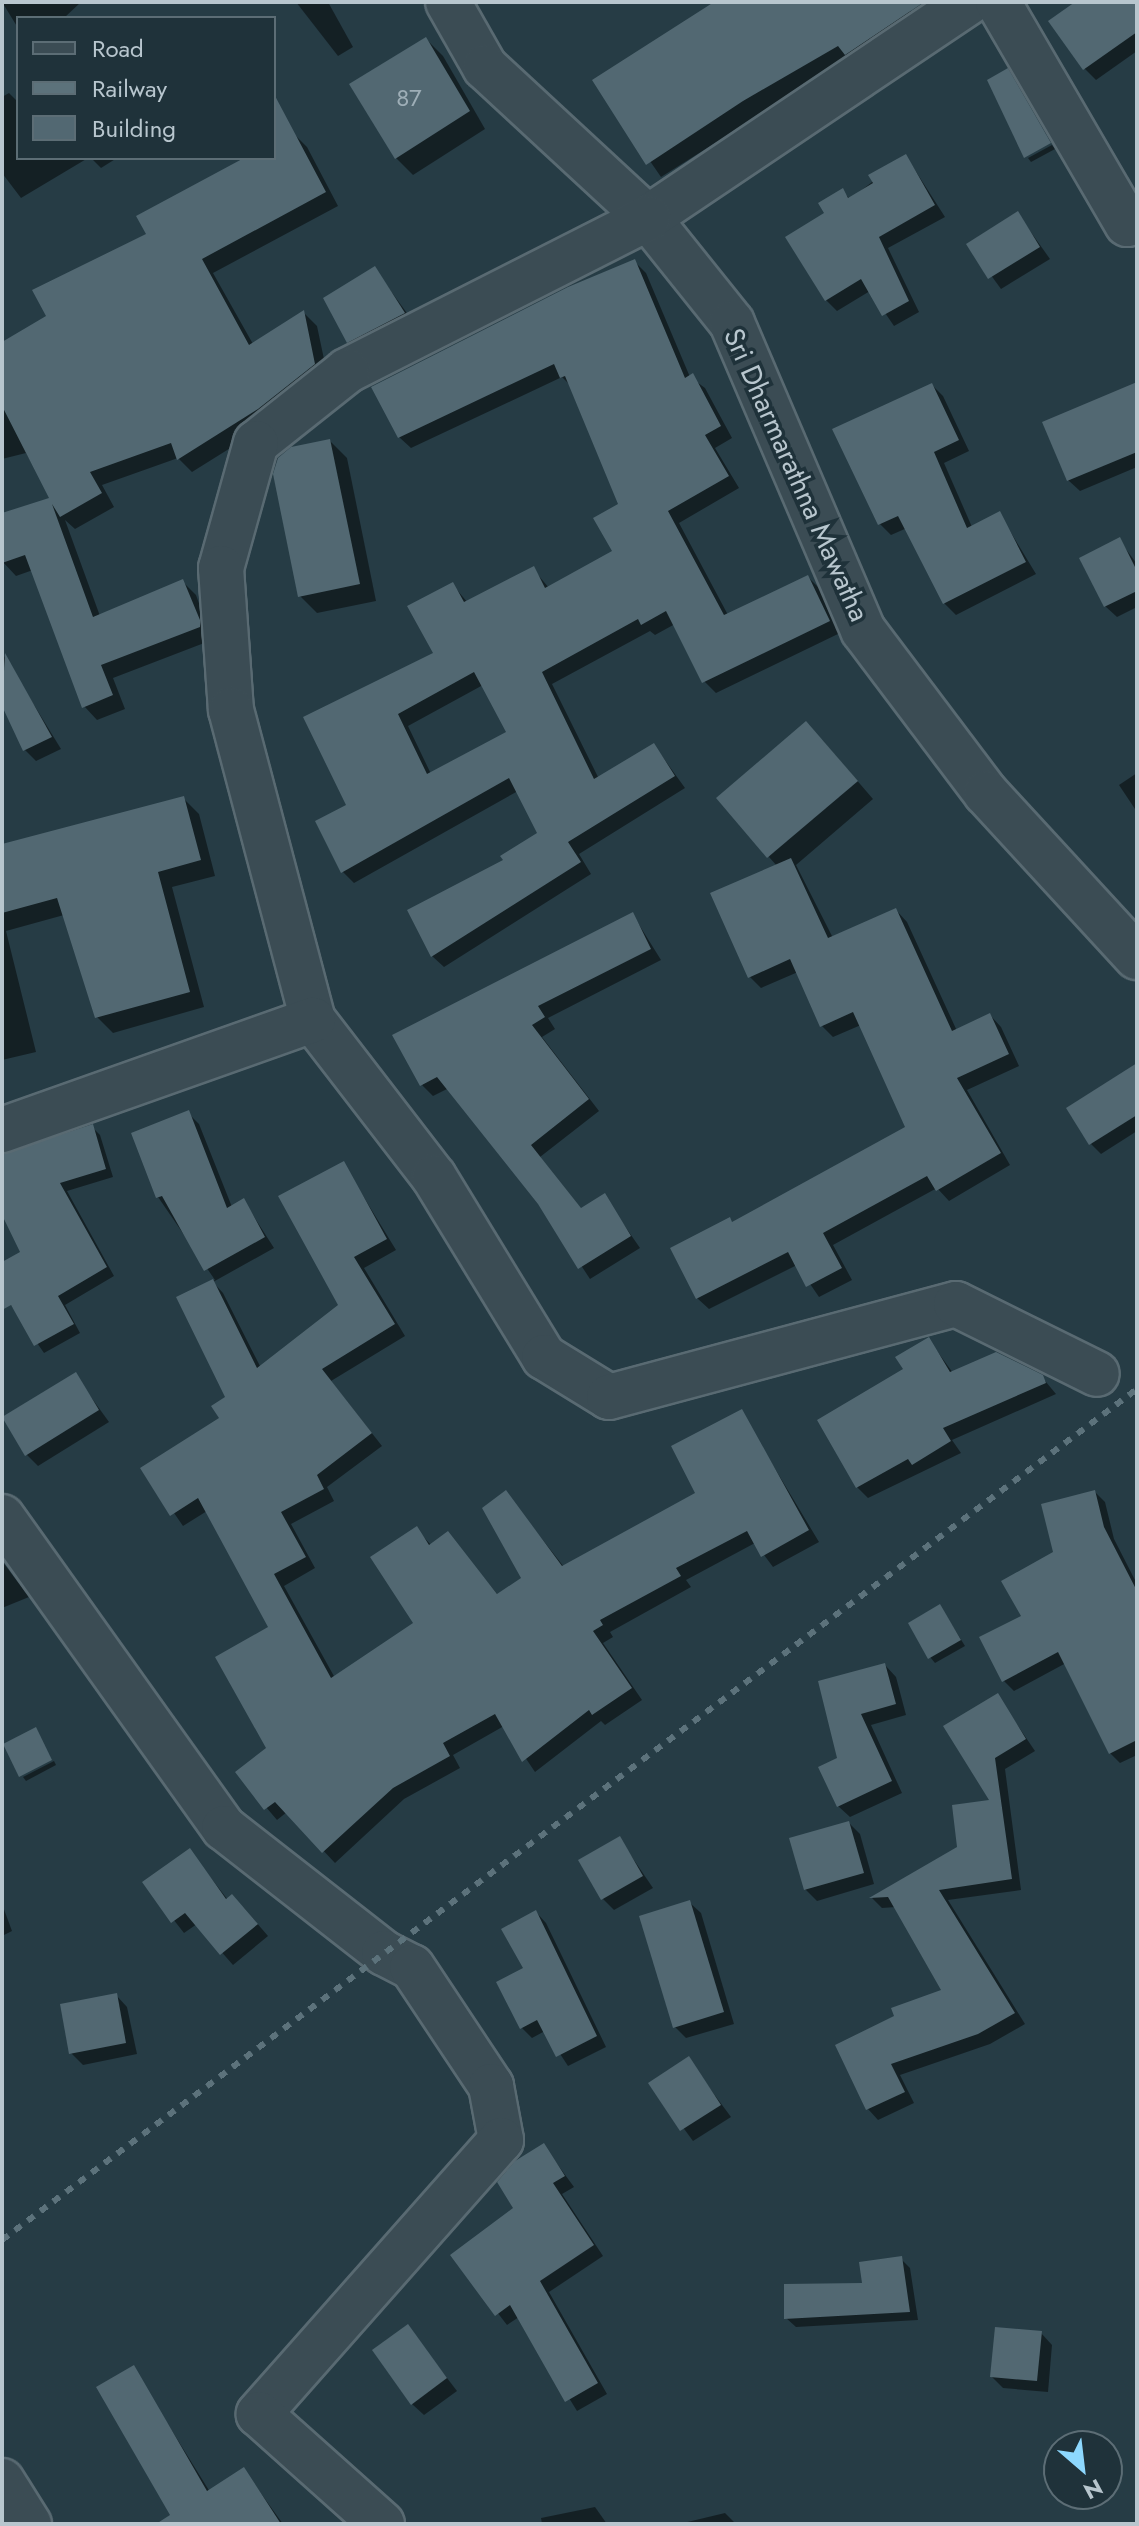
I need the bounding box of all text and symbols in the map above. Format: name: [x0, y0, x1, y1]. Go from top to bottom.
legend: [16, 16, 276, 160]
text: Road: [92, 31, 144, 66]
text: Railway: [92, 71, 167, 106]
house number: 87: [396, 84, 422, 112]
text: Building: [92, 111, 176, 146]
street label: Sri Dharmarathna Mawatha: [716, 323, 876, 627]
north arrow: [1043, 2430, 1123, 2510]
text: N: [1078, 2471, 1109, 2508]

